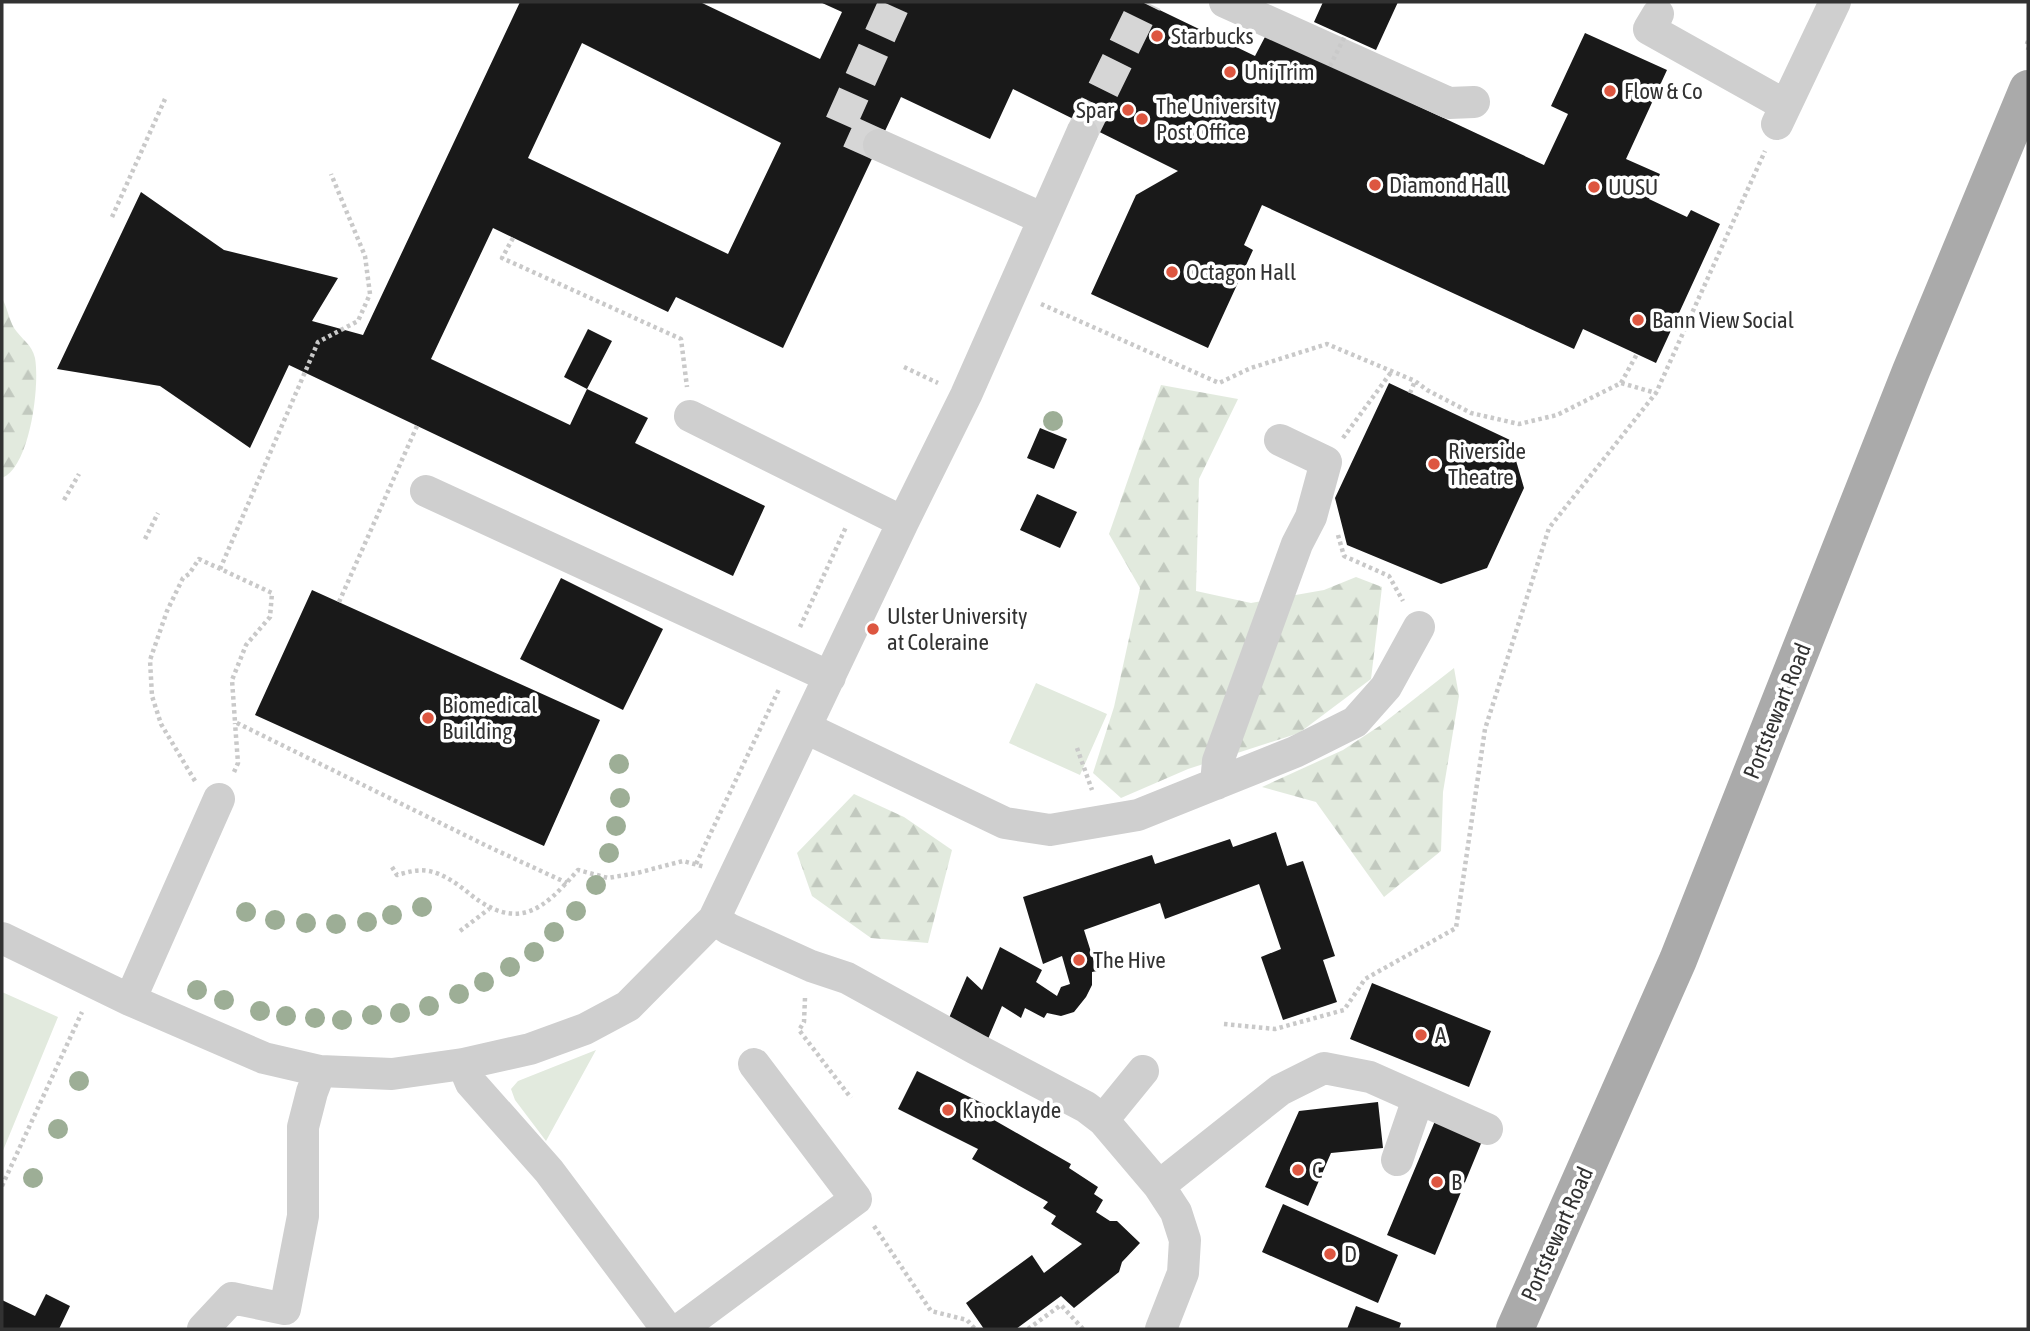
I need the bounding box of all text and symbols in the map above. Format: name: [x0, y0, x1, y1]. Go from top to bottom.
place label: Starbucks: [1171, 23, 1254, 49]
marker: Starbucks: [1149, 28, 1165, 44]
place label: Uni Trim: [1244, 59, 1315, 85]
marker: Uni Trim: [1222, 64, 1238, 80]
place label: Flow & Co: [1624, 78, 1703, 104]
marker: Flow & Co: [1602, 83, 1618, 99]
place label: The University Post Office: [1156, 93, 1276, 145]
place label: Spar: [1076, 97, 1115, 123]
marker: Spar: [1120, 102, 1136, 118]
marker: The University Post Office: [1134, 111, 1150, 127]
place label: Diamond Hall: [1389, 172, 1507, 198]
place label: UUSU: [1608, 174, 1658, 200]
marker: Diamond Hall: [1367, 177, 1383, 193]
marker: UUSU: [1586, 179, 1602, 195]
place label: Octagon Hall: [1186, 259, 1296, 285]
marker: Octagon Hall: [1164, 264, 1180, 280]
place label: Bann View Social: [1652, 307, 1794, 333]
marker: Bann View Social: [1630, 312, 1646, 328]
place label: Riverside Theatre: [1448, 438, 1526, 490]
marker: Riverside Theatre: [1426, 456, 1442, 472]
place label: Ulster University at Coleraine: [887, 603, 1028, 655]
marker: Ulster University at Coleraine: [865, 621, 881, 637]
street label: Portstewart Road: [1738, 639, 1816, 783]
place label: Biomedical Building: [442, 692, 537, 744]
marker: Biomedical Building: [420, 710, 436, 726]
place label: The Hive: [1093, 947, 1166, 973]
marker: The Hive: [1071, 952, 1087, 968]
place label: A: [1435, 1022, 1447, 1048]
marker: A: [1413, 1027, 1429, 1043]
place label: Knocklayde: [962, 1097, 1061, 1123]
marker: Knocklayde: [940, 1102, 956, 1118]
place label: C: [1312, 1157, 1322, 1183]
marker: C: [1290, 1162, 1306, 1178]
street label: Portstewart Road: [1516, 1163, 1598, 1305]
place label: B: [1451, 1169, 1462, 1195]
marker: B: [1429, 1174, 1445, 1190]
place label: D: [1344, 1241, 1357, 1267]
marker: D: [1322, 1246, 1338, 1262]

